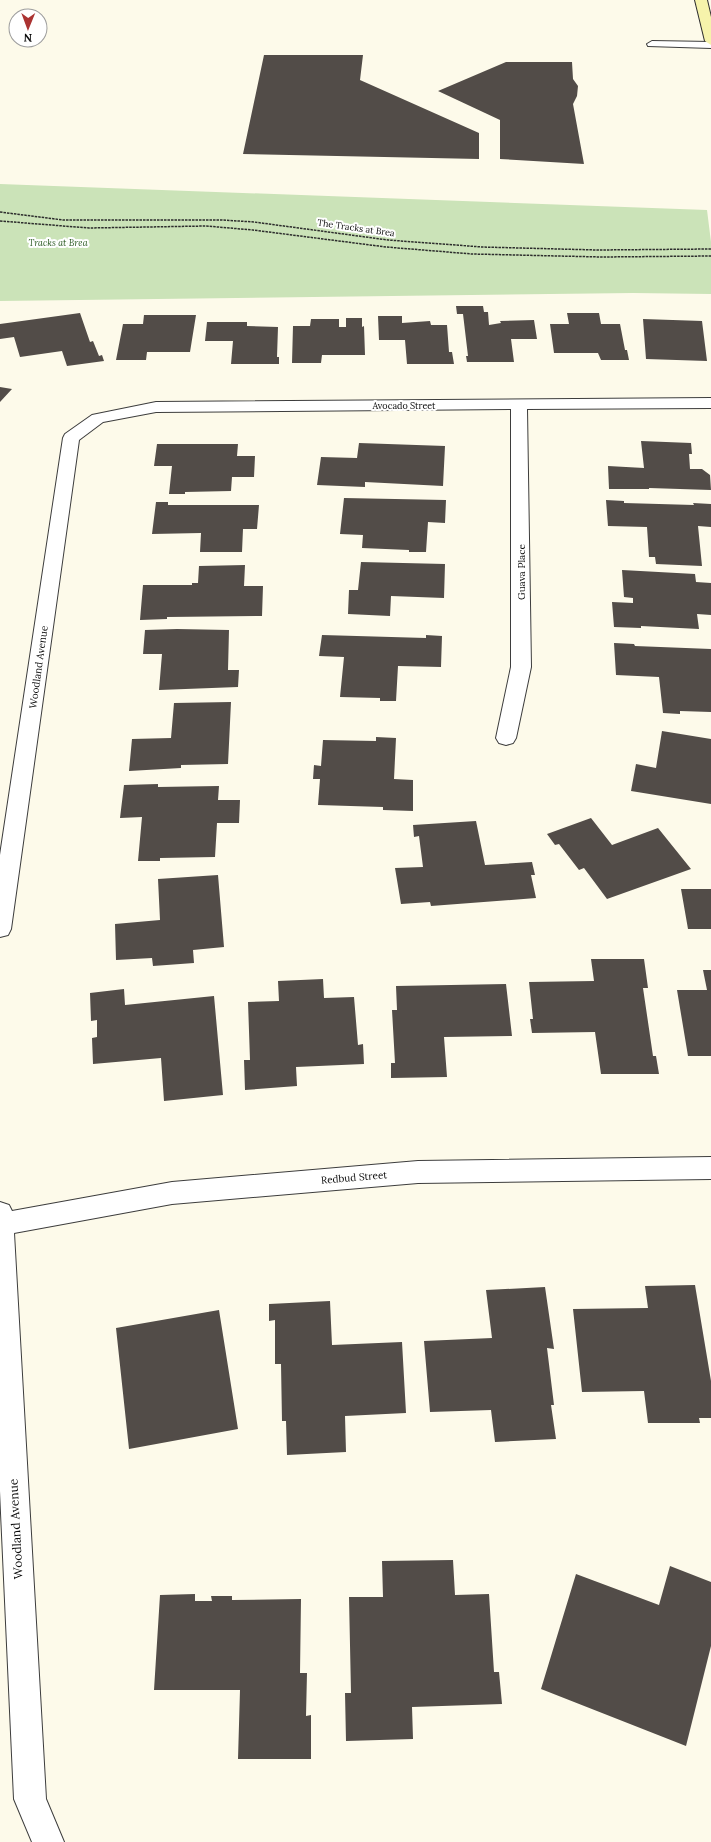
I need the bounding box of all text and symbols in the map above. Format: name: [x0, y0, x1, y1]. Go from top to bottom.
north arrow: [8, 8, 48, 48]
text: N: [23, 31, 32, 45]
street label: The Tracks at Brea: [317, 217, 396, 238]
park label: Tracks at Brea: [28, 237, 88, 248]
street label: Avocado Street: [371, 400, 436, 411]
street label: Guava Place: [515, 543, 528, 600]
street label: Woodland Avenue: [26, 624, 51, 709]
street label: Redbud Street: [320, 1168, 388, 1187]
street label: Woodland Avenue: [5, 1478, 26, 1580]

